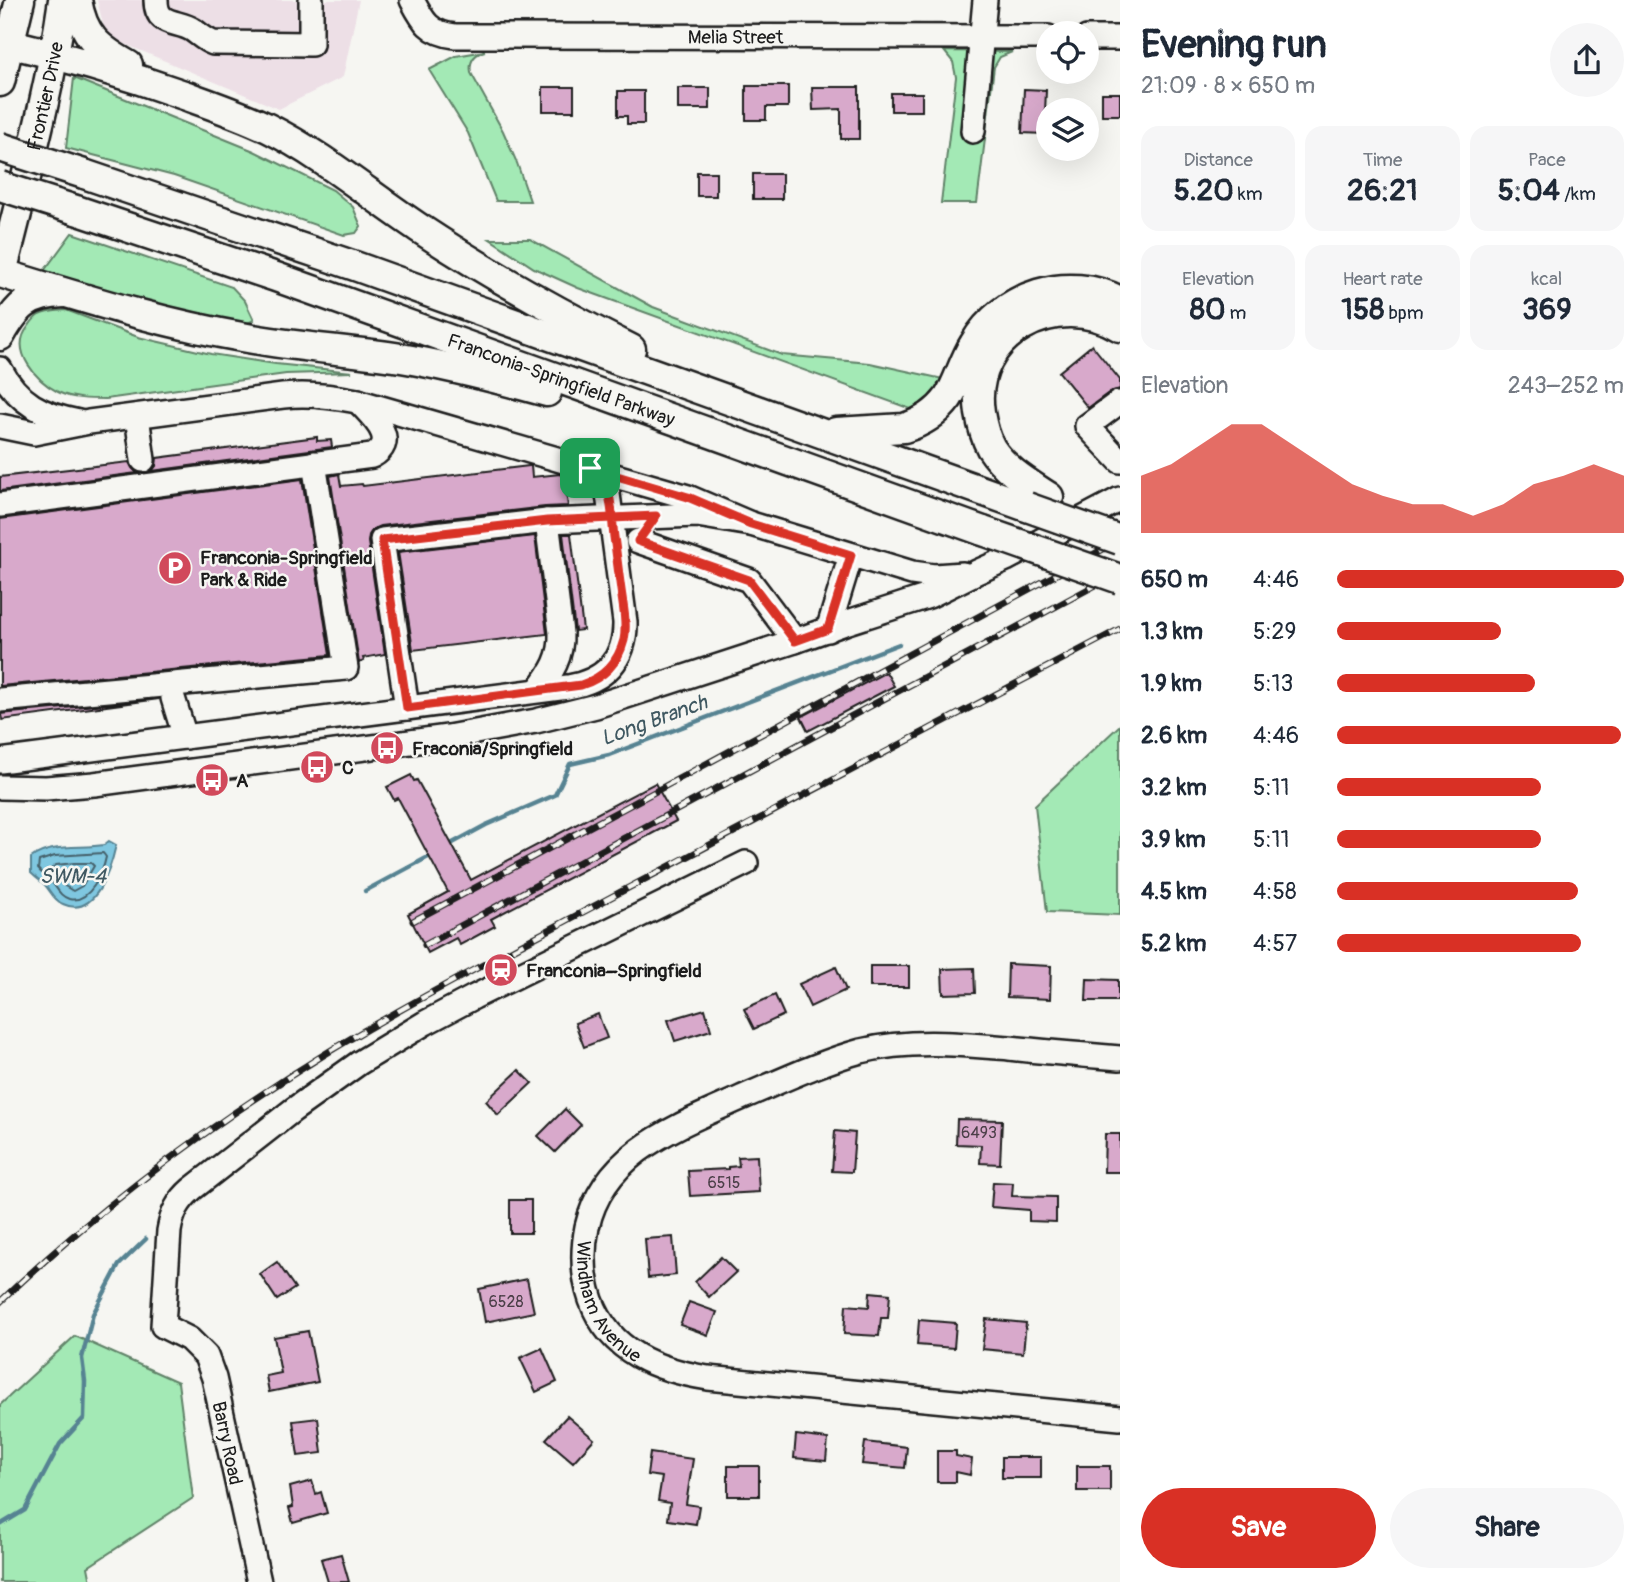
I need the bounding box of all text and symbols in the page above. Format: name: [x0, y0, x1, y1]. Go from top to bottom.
map controls: [1036, 21, 1099, 161]
button: locate: [1036, 21, 1099, 84]
text: Evening run: [1141, 21, 1327, 69]
button: share: [1550, 23, 1624, 97]
street label: Melia Street: [688, 25, 784, 50]
street label: Frontier Drive: [22, 39, 69, 153]
text: 21:09 · 8 × 650 m: [1141, 71, 1315, 100]
button: layers: [1036, 98, 1099, 161]
text: Distance: [1183, 148, 1253, 172]
text: Time: [1363, 148, 1402, 172]
text: Pace: [1528, 148, 1566, 172]
text: 5.20: [1174, 172, 1234, 209]
text: 26:21: [1347, 172, 1418, 209]
text: 5:04: [1498, 172, 1560, 209]
text: km: [1234, 182, 1263, 206]
text: /km: [1560, 182, 1596, 206]
text: Elevation: [1182, 267, 1254, 291]
text: Heart rate: [1342, 267, 1423, 291]
text: kcal: [1531, 267, 1562, 291]
text: 80: [1190, 291, 1225, 328]
text: 158: [1341, 291, 1384, 328]
text: 369: [1522, 291, 1572, 328]
text: m: [1225, 301, 1246, 325]
text: bpm: [1384, 301, 1424, 325]
street label: Franconia-Springfield Parkway: [444, 329, 678, 432]
text: Elevation: [1141, 371, 1229, 400]
text: 243–252 m: [1508, 371, 1624, 400]
pin: [560, 438, 620, 498]
icon: arrive: [571, 449, 609, 487]
place label: Franconia-Springfield Park & Ride: [200, 546, 373, 592]
parking icon: Franconia-Springfield Park & Ride: [156, 549, 194, 587]
text: 650 m: [1141, 565, 1208, 594]
text: 4:46: [1253, 565, 1299, 594]
text: 1.3 km: [1141, 617, 1203, 646]
text: 5:29: [1253, 617, 1296, 646]
text: 1.9 km: [1141, 669, 1202, 698]
text: 5:13: [1253, 669, 1293, 698]
water label: Long Branch: [597, 688, 712, 752]
text: 2.6 km: [1141, 721, 1207, 750]
text: 4:46: [1253, 721, 1299, 750]
bus stop icon: Fraconia/Springfield: [368, 729, 406, 767]
place label: Fraconia/Springfield: [412, 737, 573, 761]
bus stop icon: C: [298, 748, 336, 786]
place label: C: [342, 756, 354, 780]
bus stop icon: A: [193, 761, 231, 799]
place label: A: [236, 769, 249, 793]
text: 3.2 km: [1141, 773, 1207, 802]
text: 5:11: [1253, 773, 1290, 802]
text: 3.9 km: [1141, 825, 1206, 854]
text: 5:11: [1253, 825, 1290, 854]
water label: SWM-4: [40, 863, 107, 890]
text: 4.5 km: [1141, 877, 1207, 906]
text: 4:58: [1253, 877, 1297, 906]
text: 5.2 km: [1141, 929, 1206, 958]
text: 4:57: [1253, 929, 1297, 958]
station icon: Franconia–Springfield: [482, 951, 520, 989]
place label: Franconia–Springfield: [526, 959, 702, 983]
house number: 6493: [961, 1123, 997, 1143]
house number: 6515: [708, 1173, 740, 1193]
street label: Windham Avenue: [571, 1240, 646, 1368]
house number: 6528: [489, 1292, 524, 1312]
street label: Barry Road: [206, 1399, 248, 1487]
button: Save: [1141, 1488, 1376, 1568]
button: Share: [1390, 1488, 1624, 1568]

